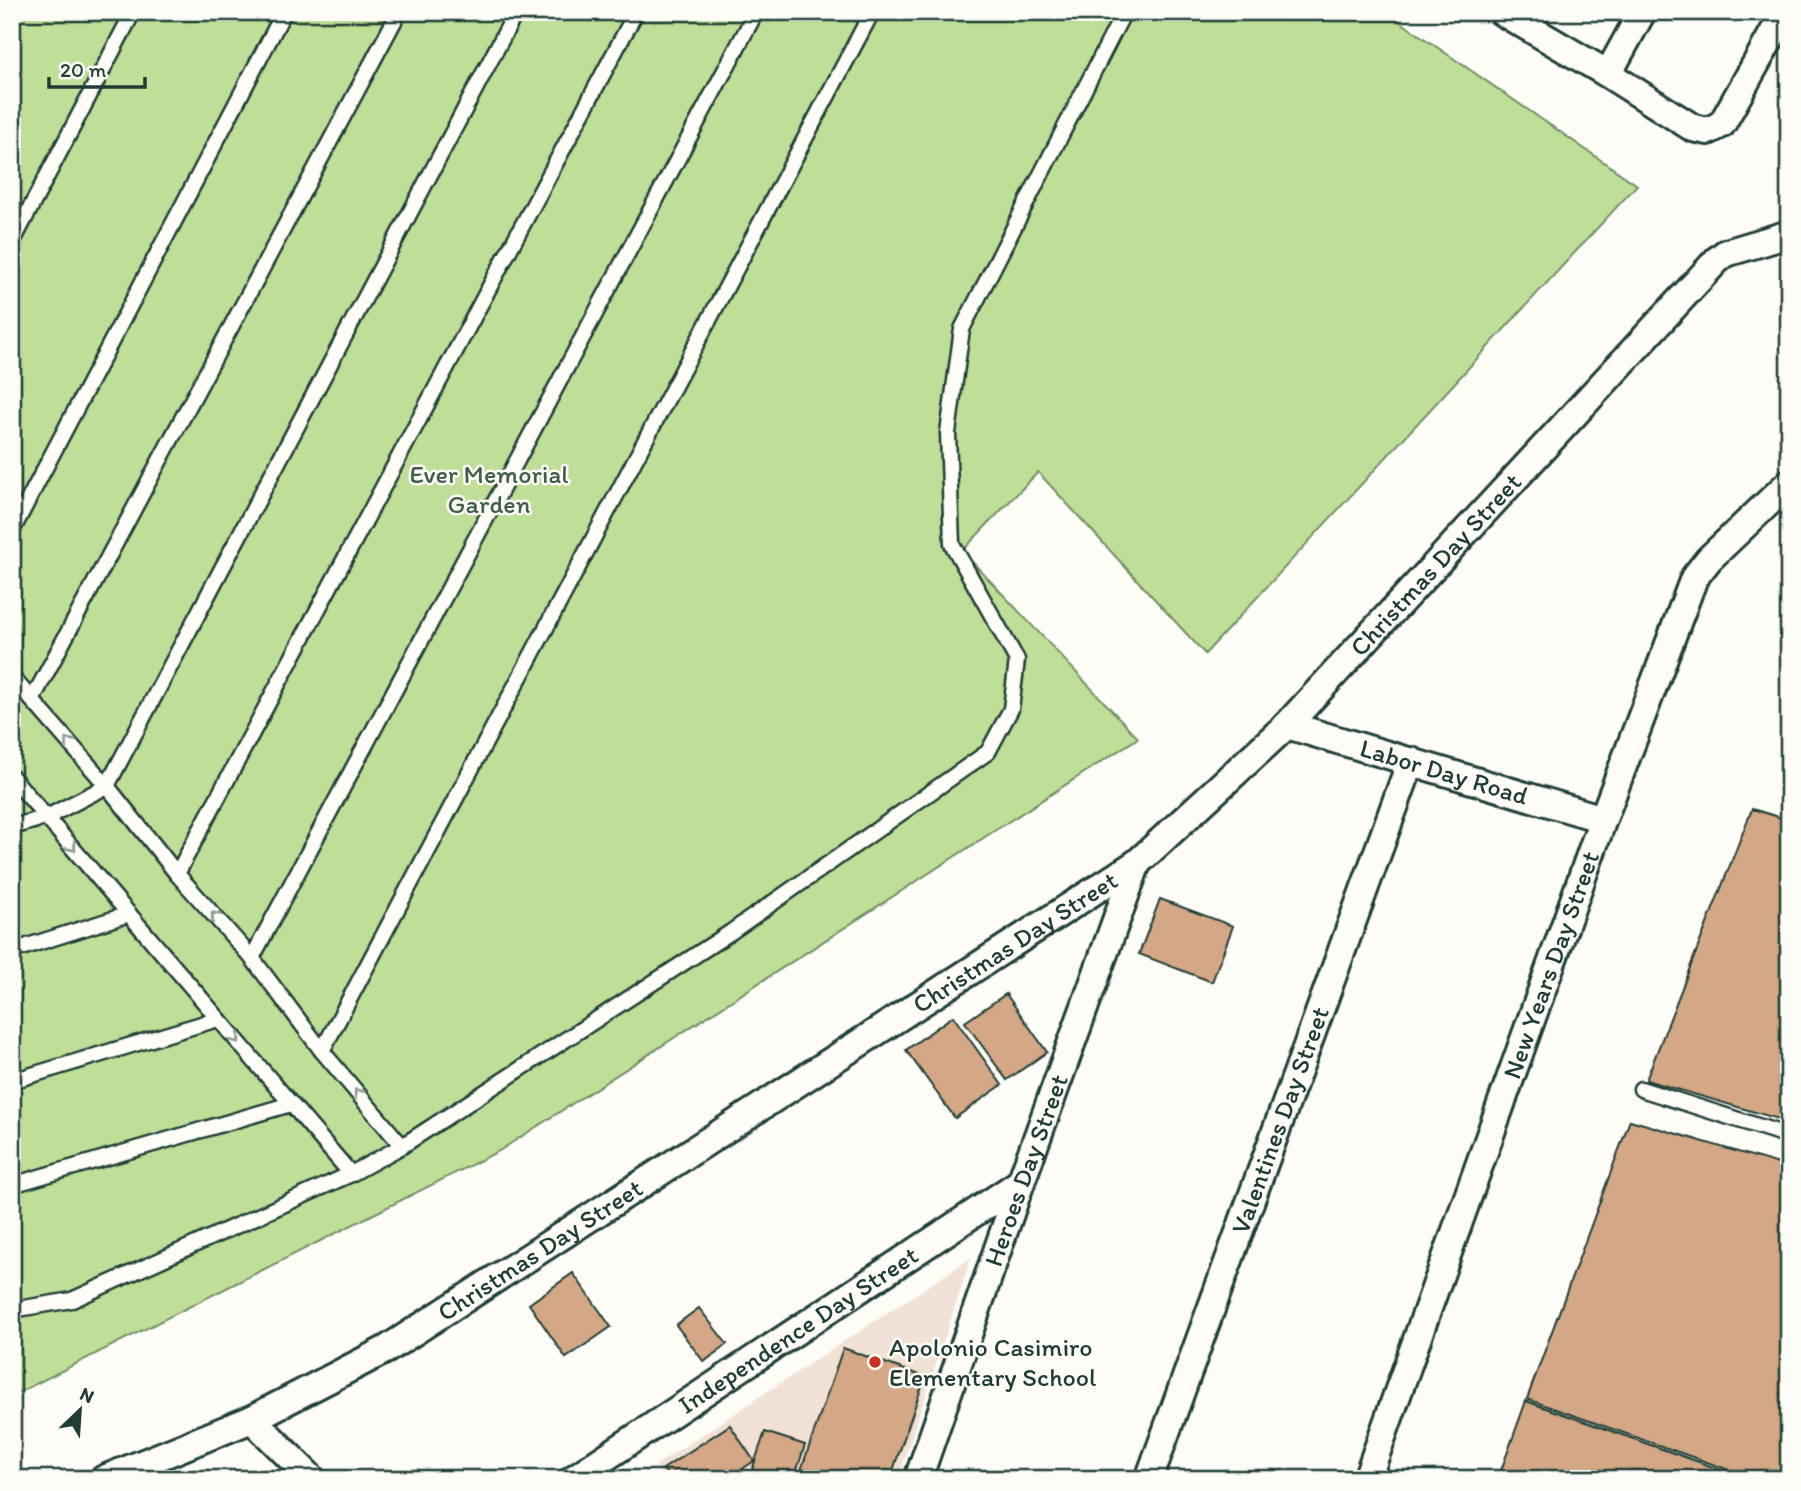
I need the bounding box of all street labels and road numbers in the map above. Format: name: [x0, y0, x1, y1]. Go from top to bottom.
street label: Christmas Day Street: [1343, 466, 1528, 663]
street label: Labor Day Road: [1356, 732, 1533, 812]
street label: New Years Day Street: [1495, 847, 1606, 1083]
street label: Christmas Day Street: [906, 864, 1124, 1020]
street label: Valentines Day Street: [1224, 1002, 1336, 1238]
street label: Heroes Day Street: [977, 1070, 1075, 1271]
street label: Christmas Day Street: [431, 1172, 649, 1328]
street label: Independence Day Street: [672, 1239, 924, 1421]

